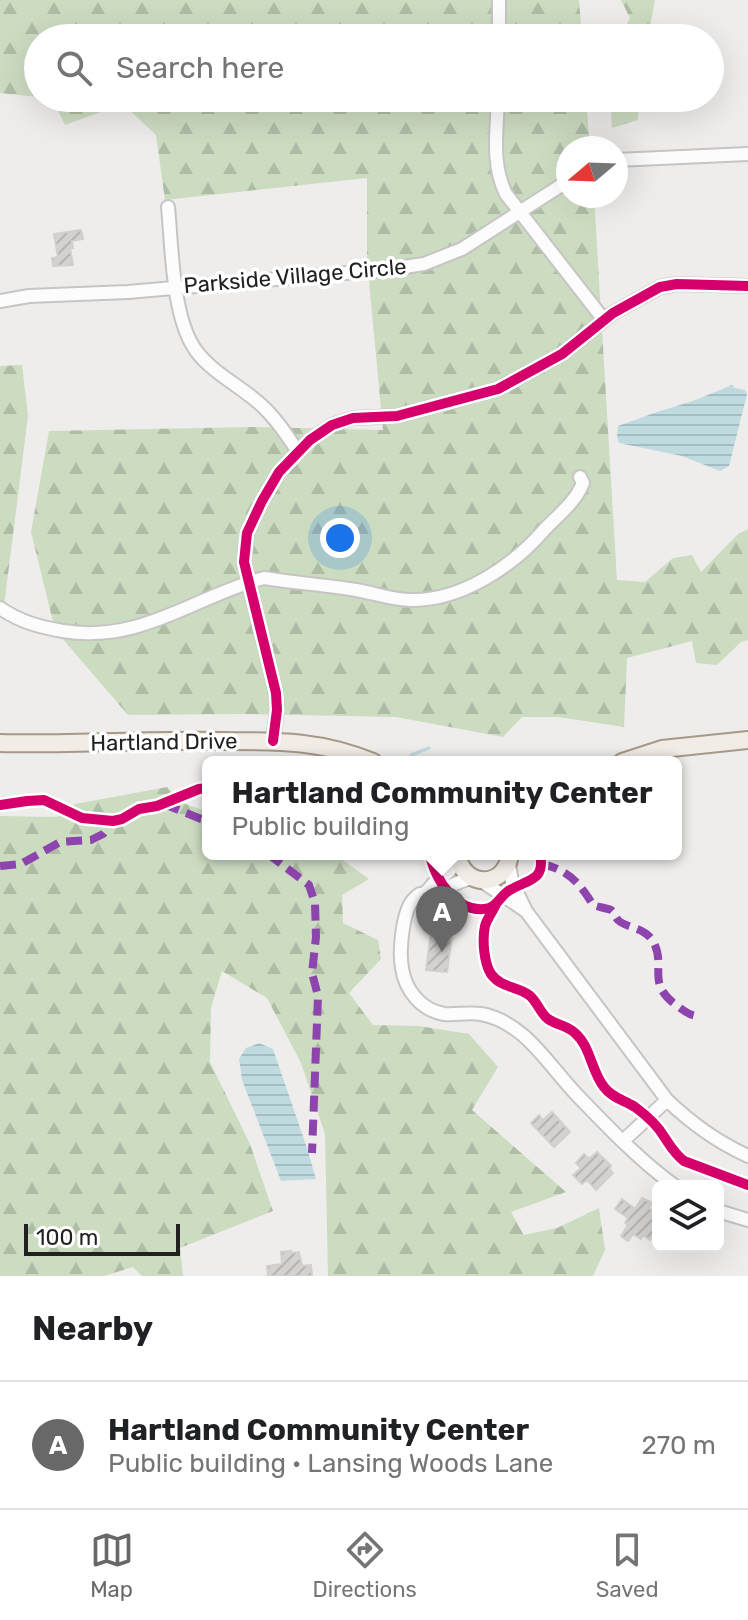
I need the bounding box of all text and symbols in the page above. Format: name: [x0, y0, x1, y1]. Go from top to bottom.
search box: [24, 24, 724, 112]
icon: search: [52, 46, 96, 90]
text: Search here: [116, 50, 284, 86]
north arrow: [556, 136, 628, 208]
street label: Parkside Village Circle: [182, 253, 408, 299]
your location: [320, 518, 360, 558]
street label: Hartland Drive: [90, 727, 238, 757]
popup: [202, 756, 682, 860]
text: Hartland Community Center: [231, 775, 653, 811]
text: Public building: [231, 811, 409, 842]
pin: A: [416, 886, 468, 952]
map controls: [652, 1180, 724, 1252]
button: layers: [652, 1180, 724, 1252]
scale bar: [24, 1220, 180, 1256]
text: 100 m: [36, 1224, 98, 1251]
text: Nearby: [32, 1308, 153, 1349]
text: Hartland Community Center: [108, 1412, 529, 1448]
text: A: [49, 1430, 67, 1461]
text: 270 m: [641, 1430, 716, 1461]
text: Public building · Lansing Woods Lane: [108, 1448, 553, 1479]
tab: Map: [90, 1528, 134, 1603]
tab: Directions: [313, 1528, 417, 1603]
tab: Saved: [596, 1528, 659, 1603]

